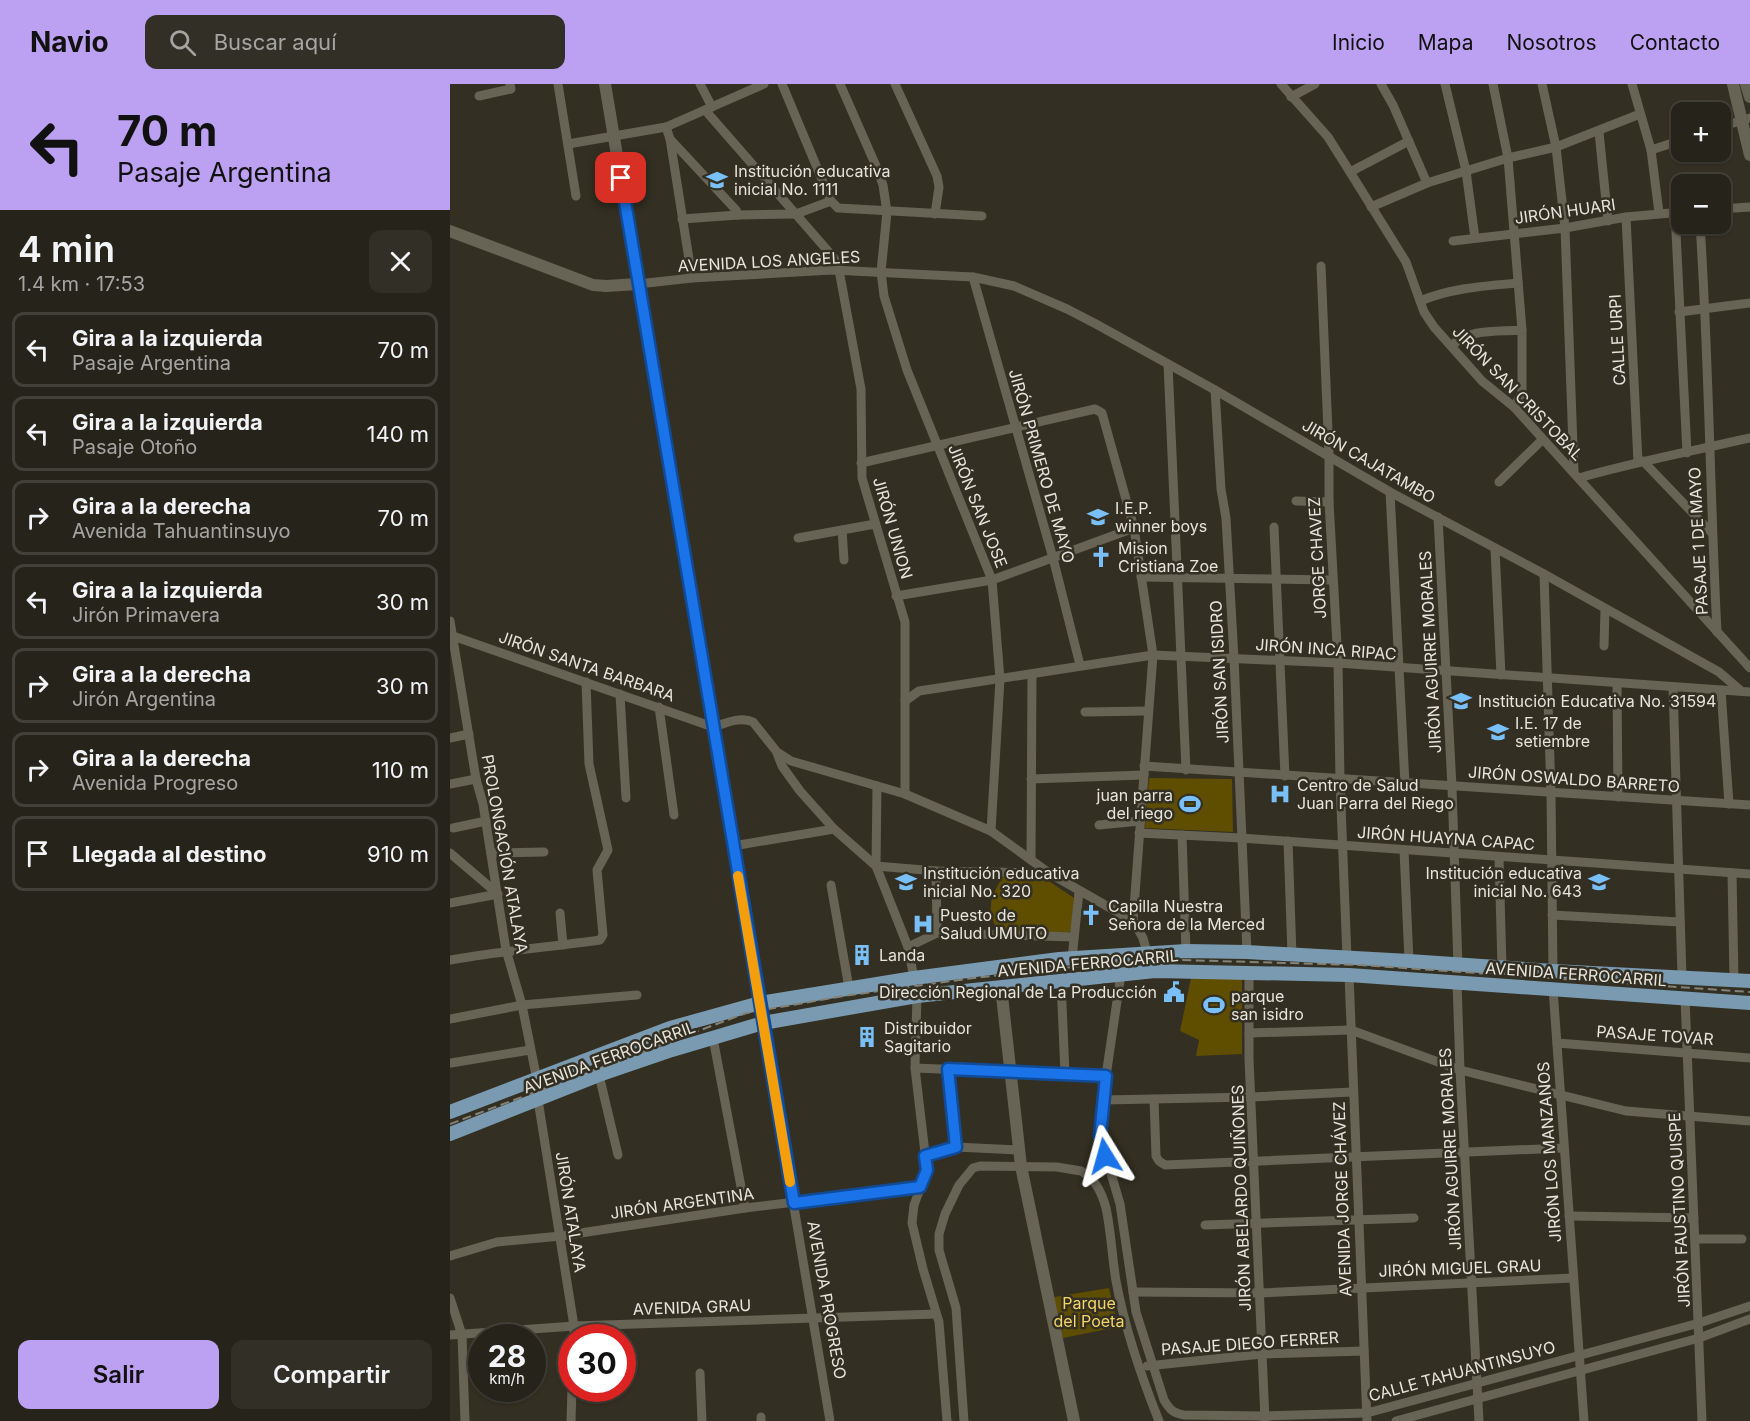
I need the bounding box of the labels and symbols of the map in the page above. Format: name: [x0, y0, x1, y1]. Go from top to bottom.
pin: [595, 152, 646, 203]
place label: Institución educativa inicial No. 1111: [734, 161, 890, 199]
school or university icon: Institución educativa inicial No. 1111: [705, 168, 729, 192]
street label: JIRÓN HUARI: [1513, 194, 1617, 228]
street label: AVENIDA LOS ANGELES: [677, 246, 861, 276]
street label: CALLE URPI: [1605, 294, 1629, 386]
street label: JIRÓN SAN CRISTOBAL: [1448, 321, 1588, 465]
street label: JIRÓN PRIMERO DE MAYO: [1005, 367, 1079, 565]
street label: JIRÓN CAJATAMBO: [1299, 415, 1439, 507]
street label: JIRÓN SAN JOSE: [944, 441, 1012, 571]
street label: PASAJE 1 DE MAYO: [1684, 466, 1712, 616]
street label: JIRÓN UNION: [869, 475, 917, 581]
street label: JORGE CHAVEZ: [1304, 497, 1330, 619]
place label: I.E.P. winner boys: [1115, 498, 1207, 536]
school or university icon: I.E.P. winner boys: [1086, 505, 1110, 529]
place label: Mision Cristiana Zoe: [1118, 538, 1218, 576]
church icon: Mision Cristiana Zoe: [1089, 545, 1113, 569]
street label: JIRÓN AGUIRRE MORALES: [1415, 550, 1445, 754]
street label: JIRÓN SAN ISIDRO: [1205, 600, 1233, 744]
street label: JIRÓN SANTA BARBARA: [496, 626, 678, 706]
street label: JIRÓN INCA RIPAC: [1255, 634, 1397, 664]
school or university icon: Institución Educativa No. 31594: [1449, 689, 1473, 713]
place label: Institución Educativa No. 31594: [1478, 691, 1716, 711]
place label: I.E. 17 de setiembre: [1515, 713, 1590, 751]
school or university icon: I.E. 17 de setiembre: [1486, 720, 1510, 744]
street label: PROLONGACIÓN ATALAYA: [478, 753, 532, 955]
street label: JIRÓN OSWALDO BARRETO: [1468, 762, 1680, 796]
place label: Centro de Salud Juan Parra del Riego: [1297, 775, 1454, 813]
hospital icon: Centro de Salud Juan Parra del Riego: [1268, 782, 1292, 806]
place label: juan parra del riego: [1096, 785, 1173, 823]
sports icon: juan parra del riego: [1178, 792, 1202, 816]
street label: JIRÓN HUAYNA CAPAC: [1357, 822, 1535, 854]
place label: Institución educativa inicial No. 320: [923, 863, 1079, 901]
place label: Institución educativa inicial No. 643: [1426, 863, 1582, 901]
school or university icon: Institución educativa inicial No. 320: [894, 870, 918, 894]
school or university icon: Institución educativa inicial No. 643: [1587, 870, 1611, 894]
place label: Capilla Nuestra Señora de la Merced: [1108, 896, 1265, 934]
church icon: Capilla Nuestra Señora de la Merced: [1079, 903, 1103, 927]
place label: Puesto de Salud UMUTO: [940, 905, 1047, 943]
hospital icon: Puesto de Salud UMUTO: [911, 912, 935, 936]
building icon: Landa: [850, 943, 874, 967]
place label: Landa: [879, 945, 925, 965]
street label: AVENIDA FERROCARRIL: [997, 945, 1179, 981]
street label: AVENIDA FERROCARRIL: [1485, 958, 1667, 990]
public building icon: Dirección Regional de La Producción: [1162, 980, 1186, 1004]
place label: Dirección Regional de La Producción: [879, 982, 1157, 1002]
place label: parque san isidro: [1231, 986, 1304, 1024]
sports icon: parque san isidro: [1202, 993, 1226, 1017]
street label: AVENIDA FERROCARRIL: [520, 1017, 698, 1097]
place label: Distribuidor Sagitario: [884, 1018, 972, 1056]
street label: PASAJE TOVAR: [1596, 1021, 1714, 1049]
building icon: Distribuidor Sagitario: [855, 1025, 879, 1049]
street label: JIRÓN AGUIRRE MORALES: [1435, 1047, 1465, 1251]
street label: JIRÓN LOS MANZANOS: [1533, 1061, 1565, 1243]
street label: JIRÓN ABELARDO QUIÑONES: [1227, 1084, 1255, 1312]
street label: AVENIDA JORGE CHÁVEZ: [1329, 1101, 1355, 1297]
street label: JIRÓN FAUSTINO QUISPE: [1664, 1112, 1694, 1308]
position arrow: [1073, 1124, 1137, 1188]
street label: JIRÓN ATALAYA: [552, 1150, 590, 1274]
street label: JIRÓN ARGENTINA: [609, 1183, 755, 1223]
street label: AVENIDA PROGRESO: [803, 1219, 851, 1381]
street label: JIRÓN MIGUEL GRAU: [1378, 1255, 1542, 1281]
park label: Parque del Poeta: [1054, 1293, 1124, 1331]
street label: AVENIDA GRAU: [633, 1295, 751, 1319]
speed limit sign: 30: [558, 1324, 636, 1402]
street label: PASAJE DIEGO FERRER: [1160, 1327, 1340, 1359]
street label: CALLE TAHUANTINSUYO: [1366, 1336, 1558, 1406]

